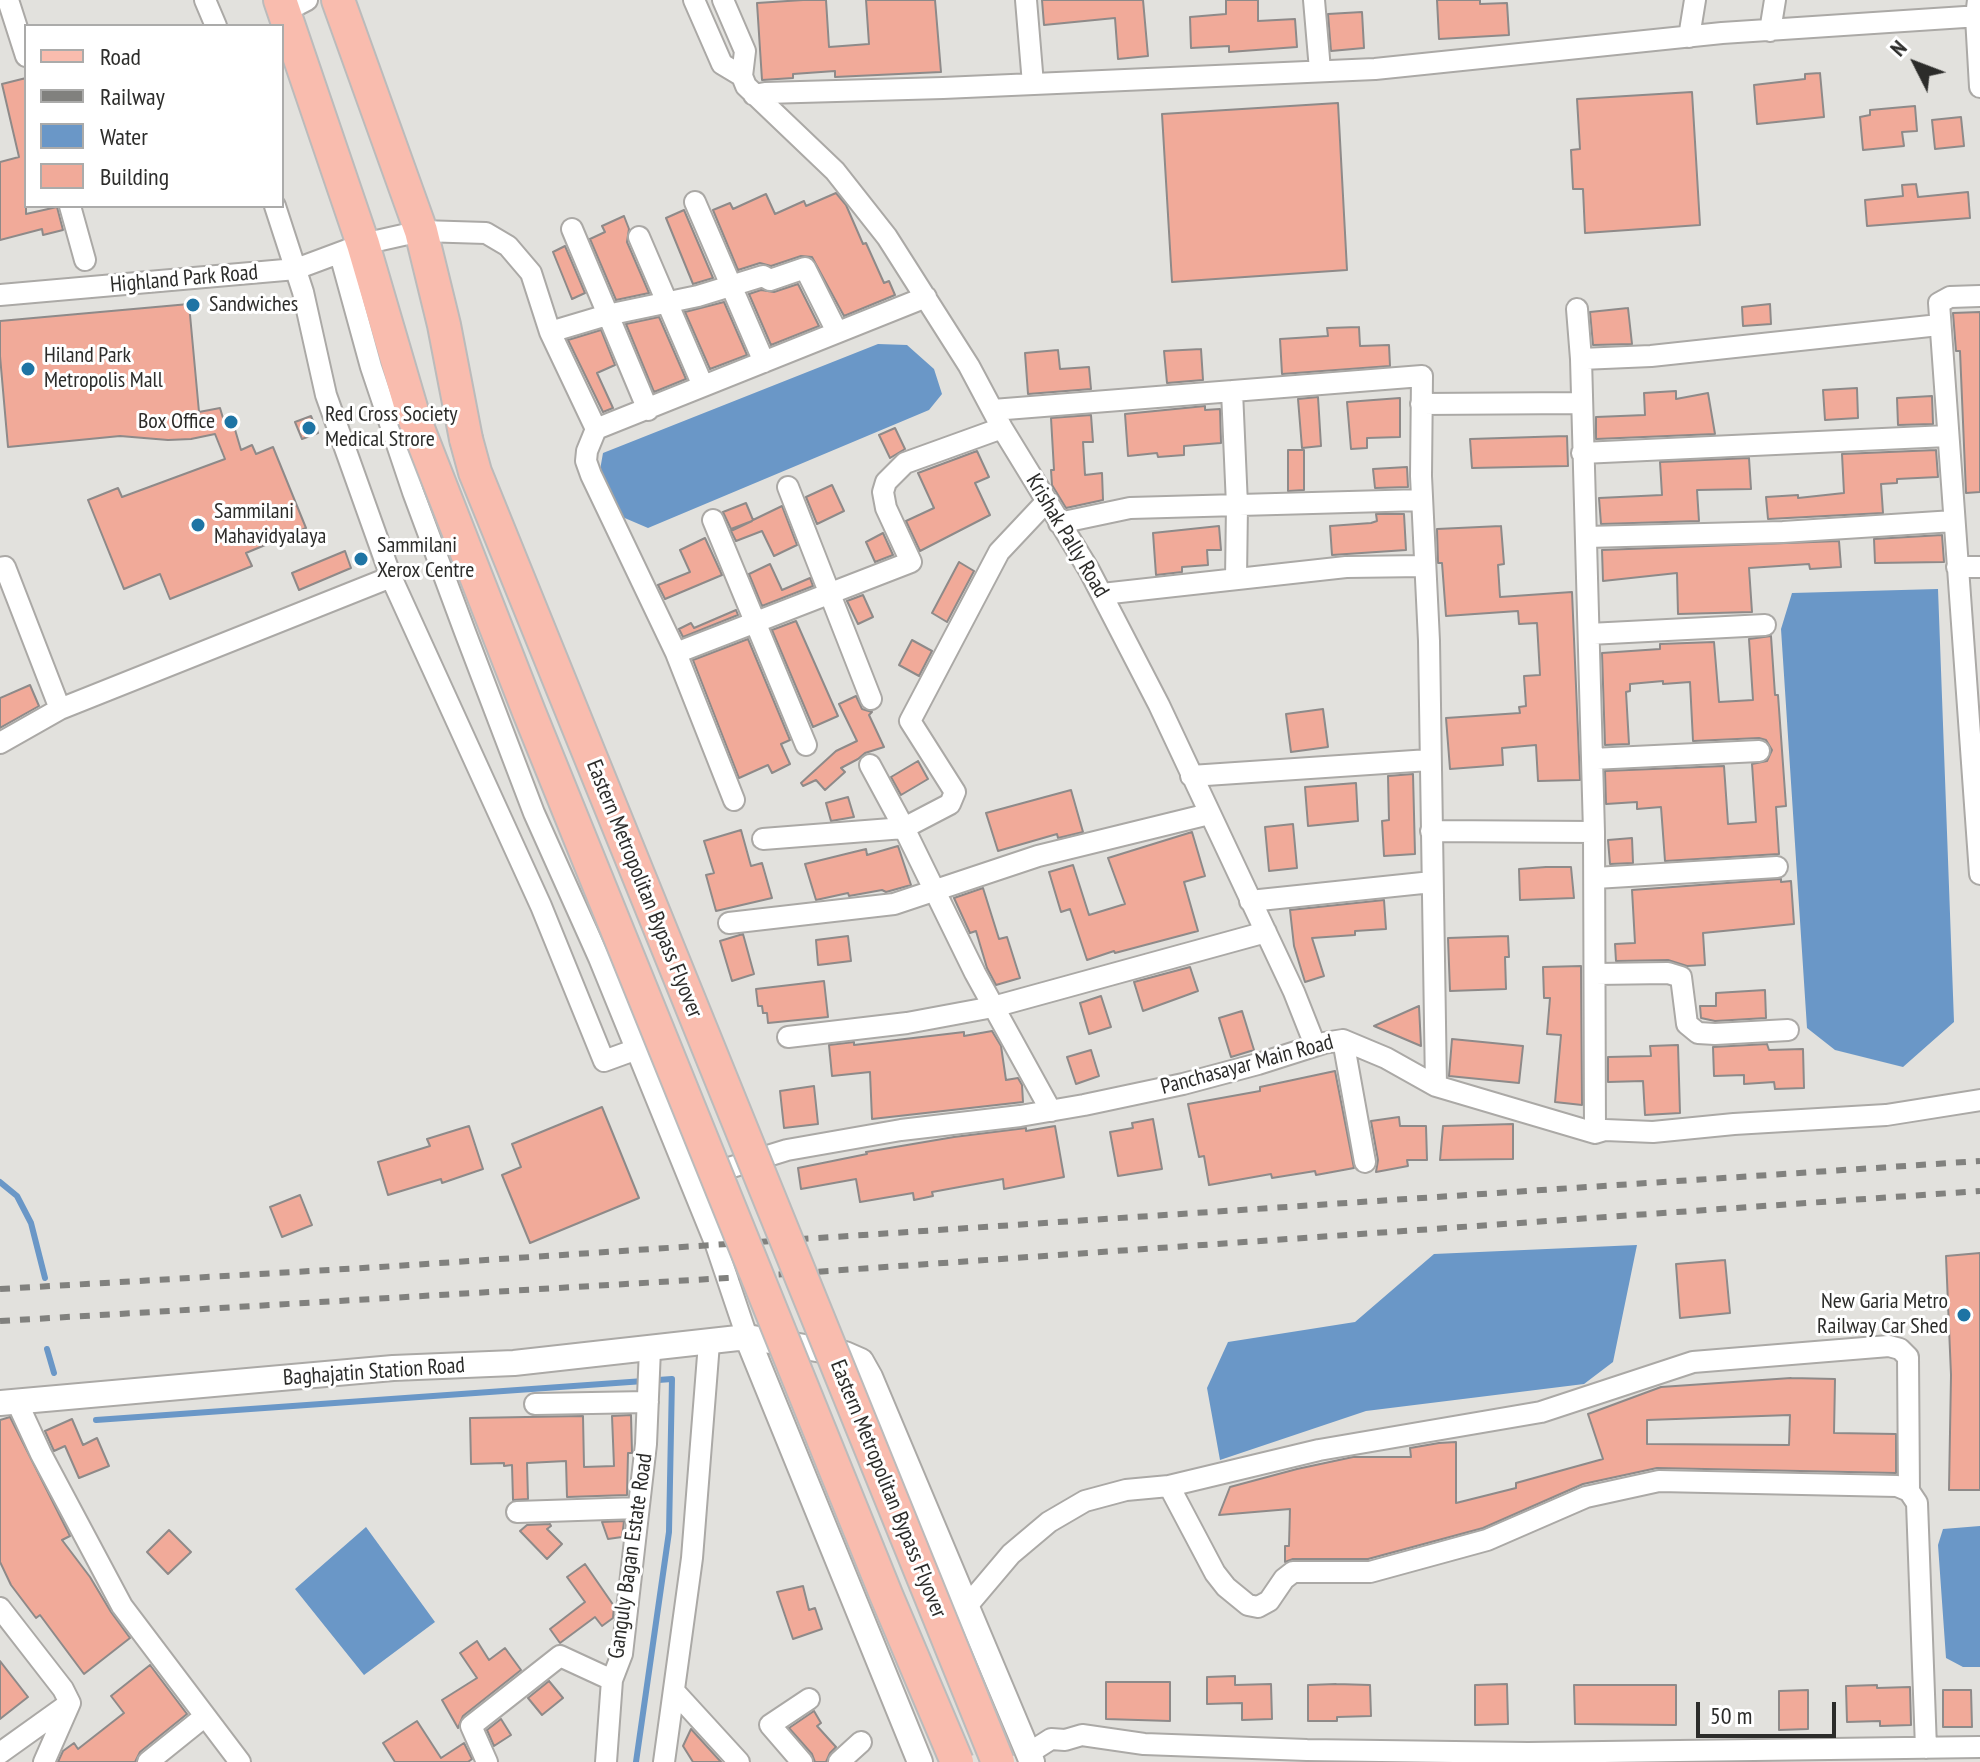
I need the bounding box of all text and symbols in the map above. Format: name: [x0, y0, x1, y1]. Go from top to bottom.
legend: [24, 24, 284, 208]
north arrow: [1876, 24, 1956, 104]
text: N: [1884, 34, 1913, 62]
text: Road: [100, 41, 141, 72]
text: Railway: [100, 81, 165, 112]
text: Water: [100, 121, 148, 152]
text: Building: [100, 161, 169, 192]
street label: Highland Park Road: [109, 259, 259, 299]
place label: Sandwiches: [209, 292, 298, 318]
marker: Sandwiches: [184, 296, 202, 314]
place label: Hiland Park Metropolis Mall: [44, 343, 163, 394]
marker: Hiland Park Metropolis Mall: [19, 360, 37, 378]
place label: Red Cross Society Medical Strore: [325, 402, 458, 454]
place label: Box Office: [138, 409, 215, 435]
marker: Box Office: [222, 413, 240, 431]
marker: Red Cross Society Medical Strore: [300, 419, 318, 437]
street label: Krishak Pally Road: [1020, 470, 1114, 602]
place label: Sammilani Mahavidyalaya: [214, 499, 326, 550]
marker: Sammilani Mahavidyalaya: [189, 516, 207, 534]
place label: Sammilani Xerox Centre: [377, 533, 474, 584]
marker: Sammilani Xerox Centre: [352, 550, 370, 568]
street label: Eastern Metropolitan Bypass Flyover: [580, 756, 708, 1022]
street label: Panchasayar Main Road: [1158, 1029, 1336, 1101]
place label: New Garia Metro Railway Car Shed: [1817, 1289, 1948, 1340]
marker: New Garia Metro Railway Car Shed: [1955, 1306, 1973, 1324]
street label: Baghajatin Station Road: [282, 1352, 466, 1392]
street label: Eastern Metropolitan Bypass Flyover: [824, 1356, 952, 1622]
street label: Ganguly Bagan Estate Road: [604, 1452, 658, 1660]
scale bar: [1700, 1686, 1840, 1736]
text: 50 m: [1710, 1700, 1752, 1731]

